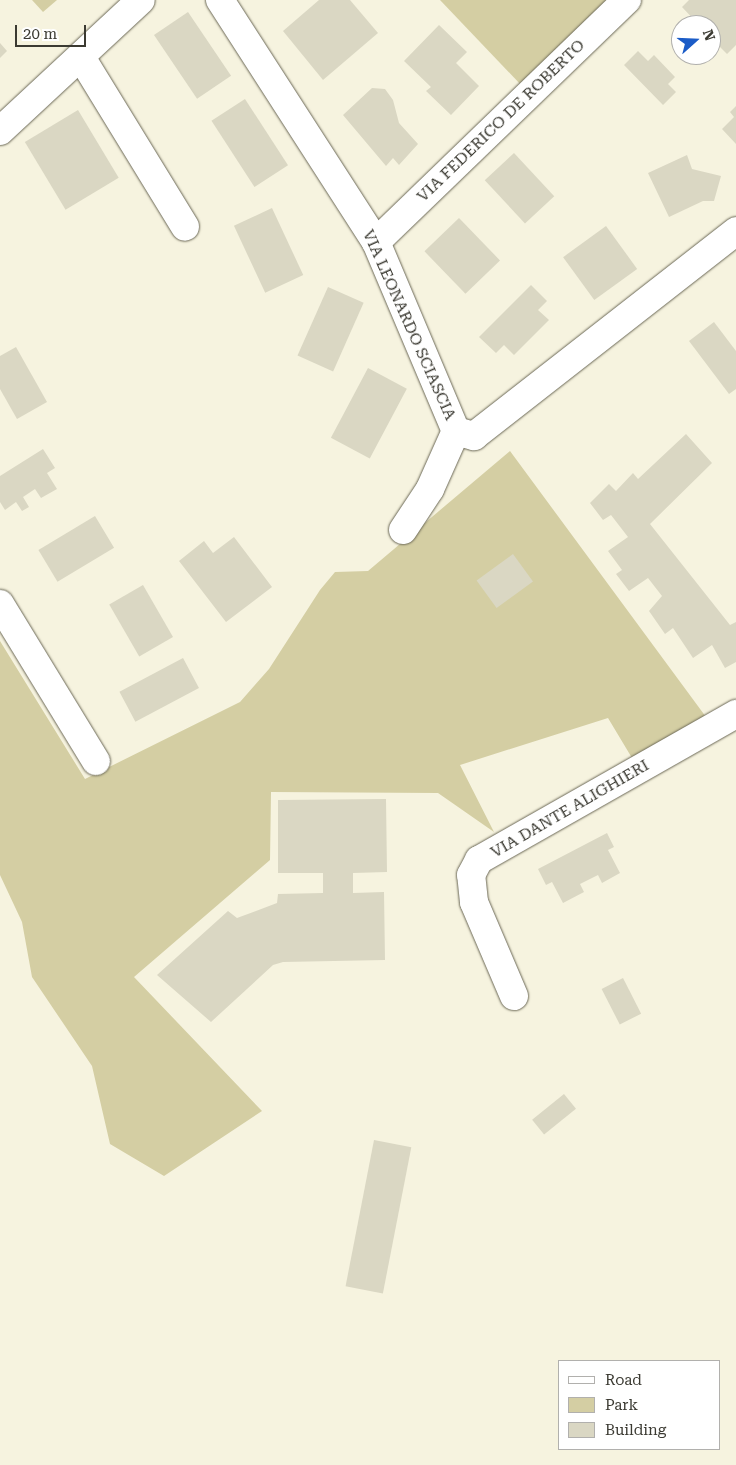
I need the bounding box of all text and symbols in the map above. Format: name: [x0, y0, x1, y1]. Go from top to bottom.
scale bar: [18, 15, 89, 47]
north arrow: [671, 15, 721, 65]
text: 20 m: [23, 25, 57, 43]
text: N: [700, 27, 719, 43]
street label: VIA FEDERICO DE ROBERTO: [413, 36, 589, 206]
street label: VIA LEONARDO SCIASCIA: [358, 227, 460, 423]
street label: VIA DANTE ALIGHIERI: [487, 756, 653, 862]
legend: [558, 1360, 721, 1450]
text: Road: [605, 1371, 642, 1389]
text: Park: [605, 1396, 638, 1414]
text: Building: [605, 1421, 666, 1439]

